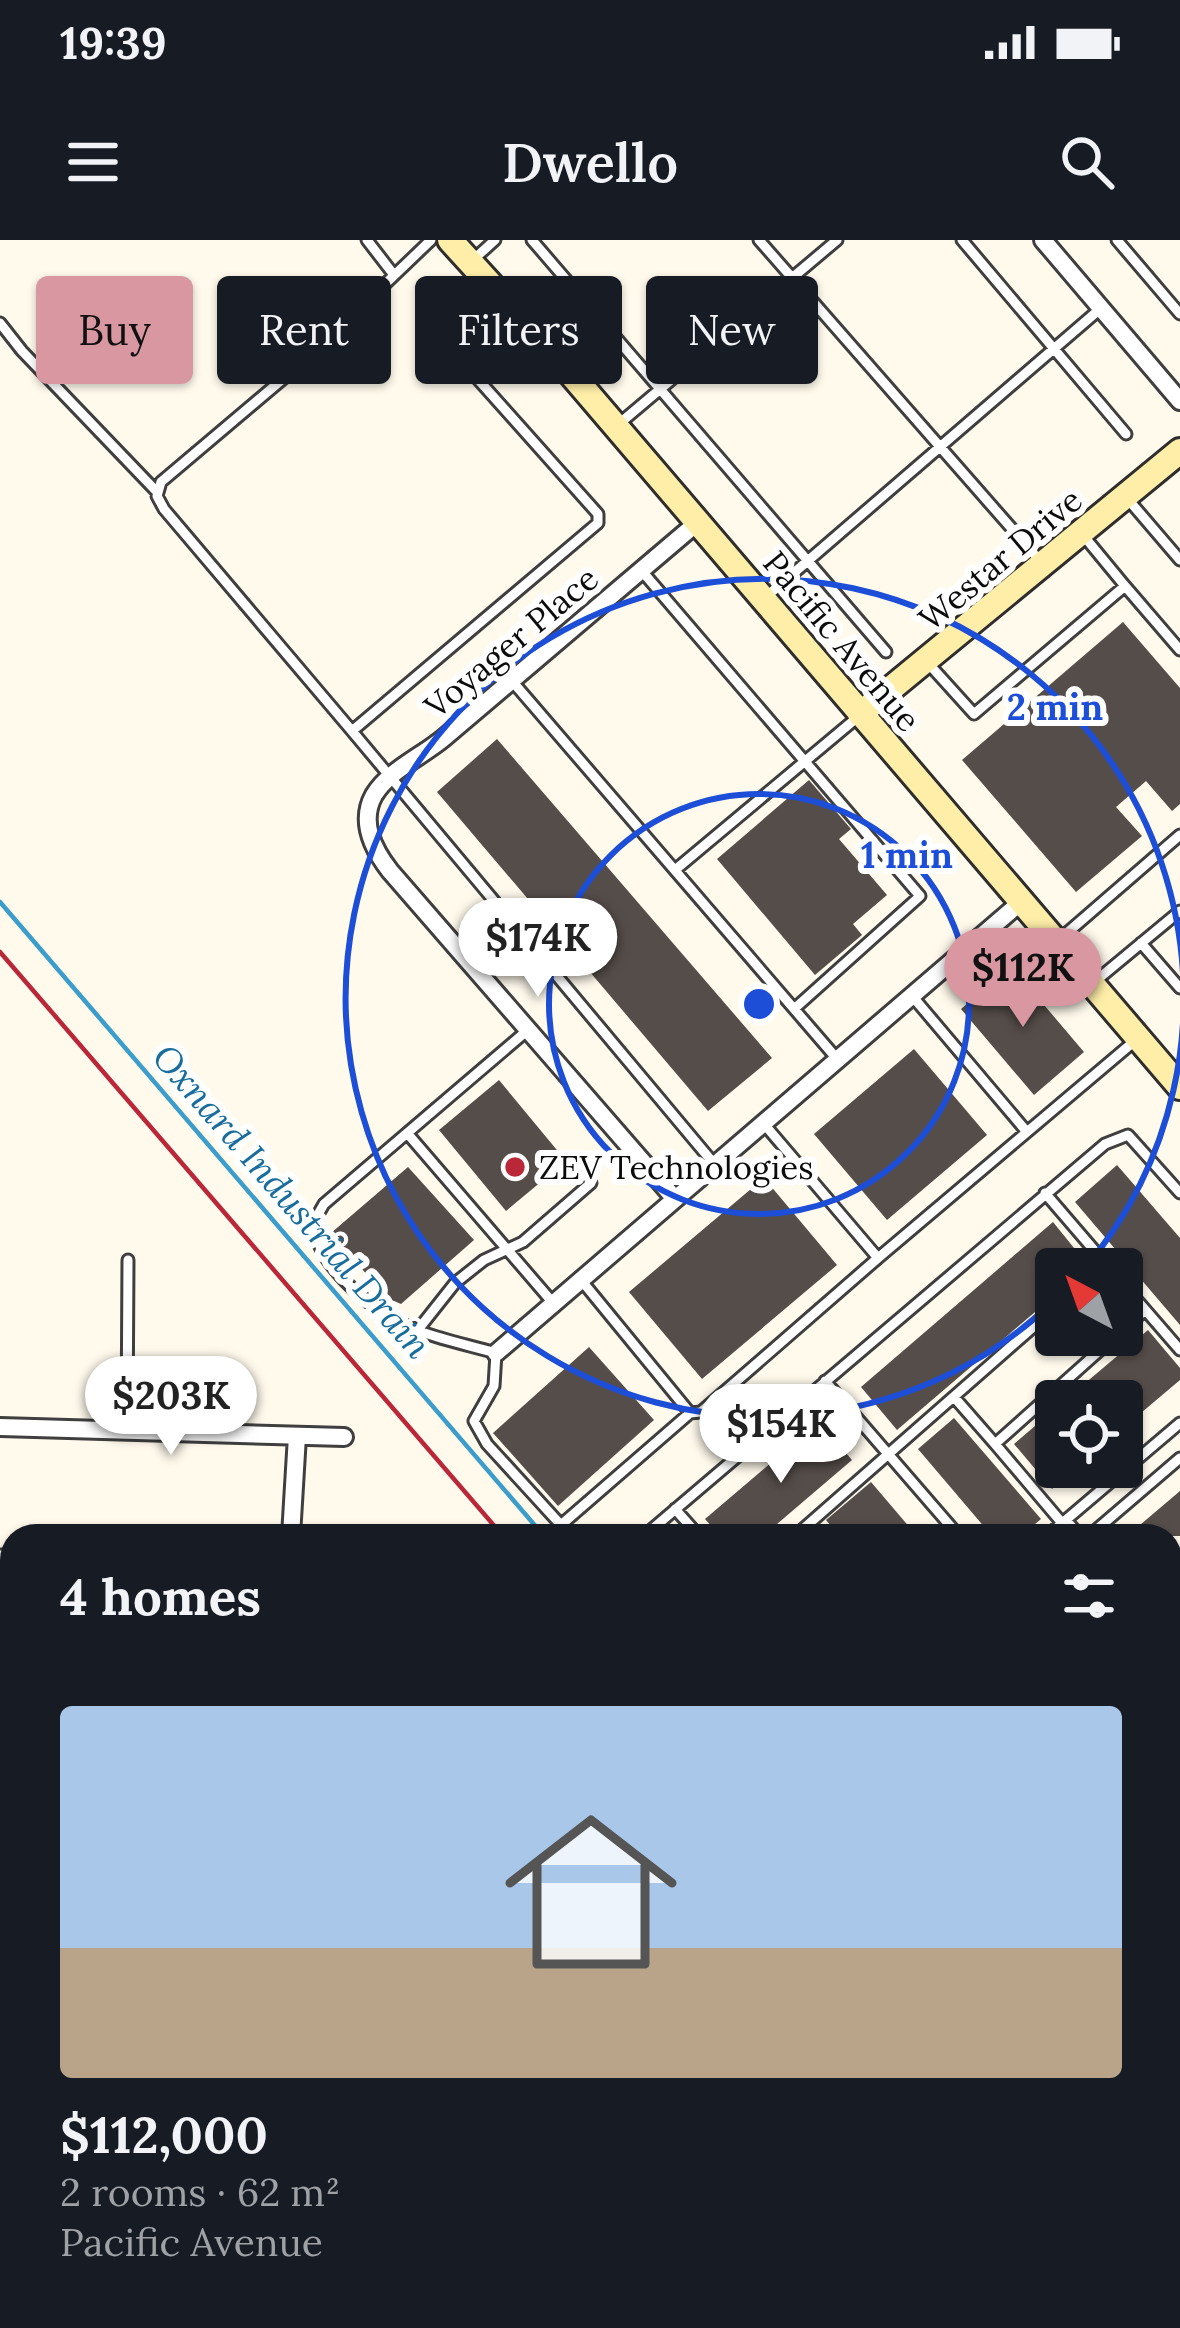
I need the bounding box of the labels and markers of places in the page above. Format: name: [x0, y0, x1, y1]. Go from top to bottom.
pin: $174K: [454, 898, 622, 1000]
pin: $112K: [939, 928, 1107, 1030]
centre of rings: [738, 983, 780, 1025]
place label: ZEV Technologies: [539, 1146, 814, 1188]
marker: ZEV Technologies: [502, 1154, 528, 1180]
pin: $203K: [87, 1356, 255, 1458]
pin: $154K: [697, 1384, 865, 1486]

